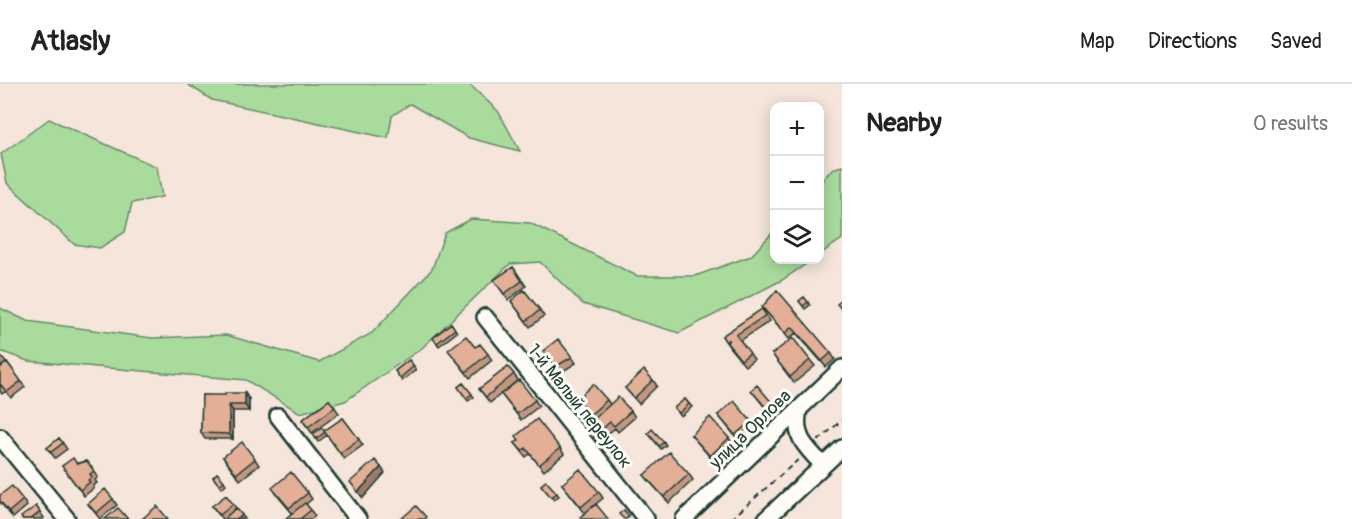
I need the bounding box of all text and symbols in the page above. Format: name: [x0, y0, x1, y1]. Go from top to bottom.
text: Atlasly: [30, 24, 110, 59]
text: Map: [1080, 28, 1115, 55]
text: Directions: [1148, 28, 1237, 55]
text: Saved: [1270, 28, 1322, 55]
map controls: [770, 102, 824, 264]
button: +: [770, 102, 824, 156]
text: Nearby: [866, 107, 942, 139]
text: 0 results: [1253, 111, 1328, 136]
button: −: [770, 156, 824, 210]
button: layers: [770, 210, 824, 264]
street label: 1-й Малый переулок: [522, 339, 637, 473]
street label: улица Орлова: [704, 385, 796, 475]

